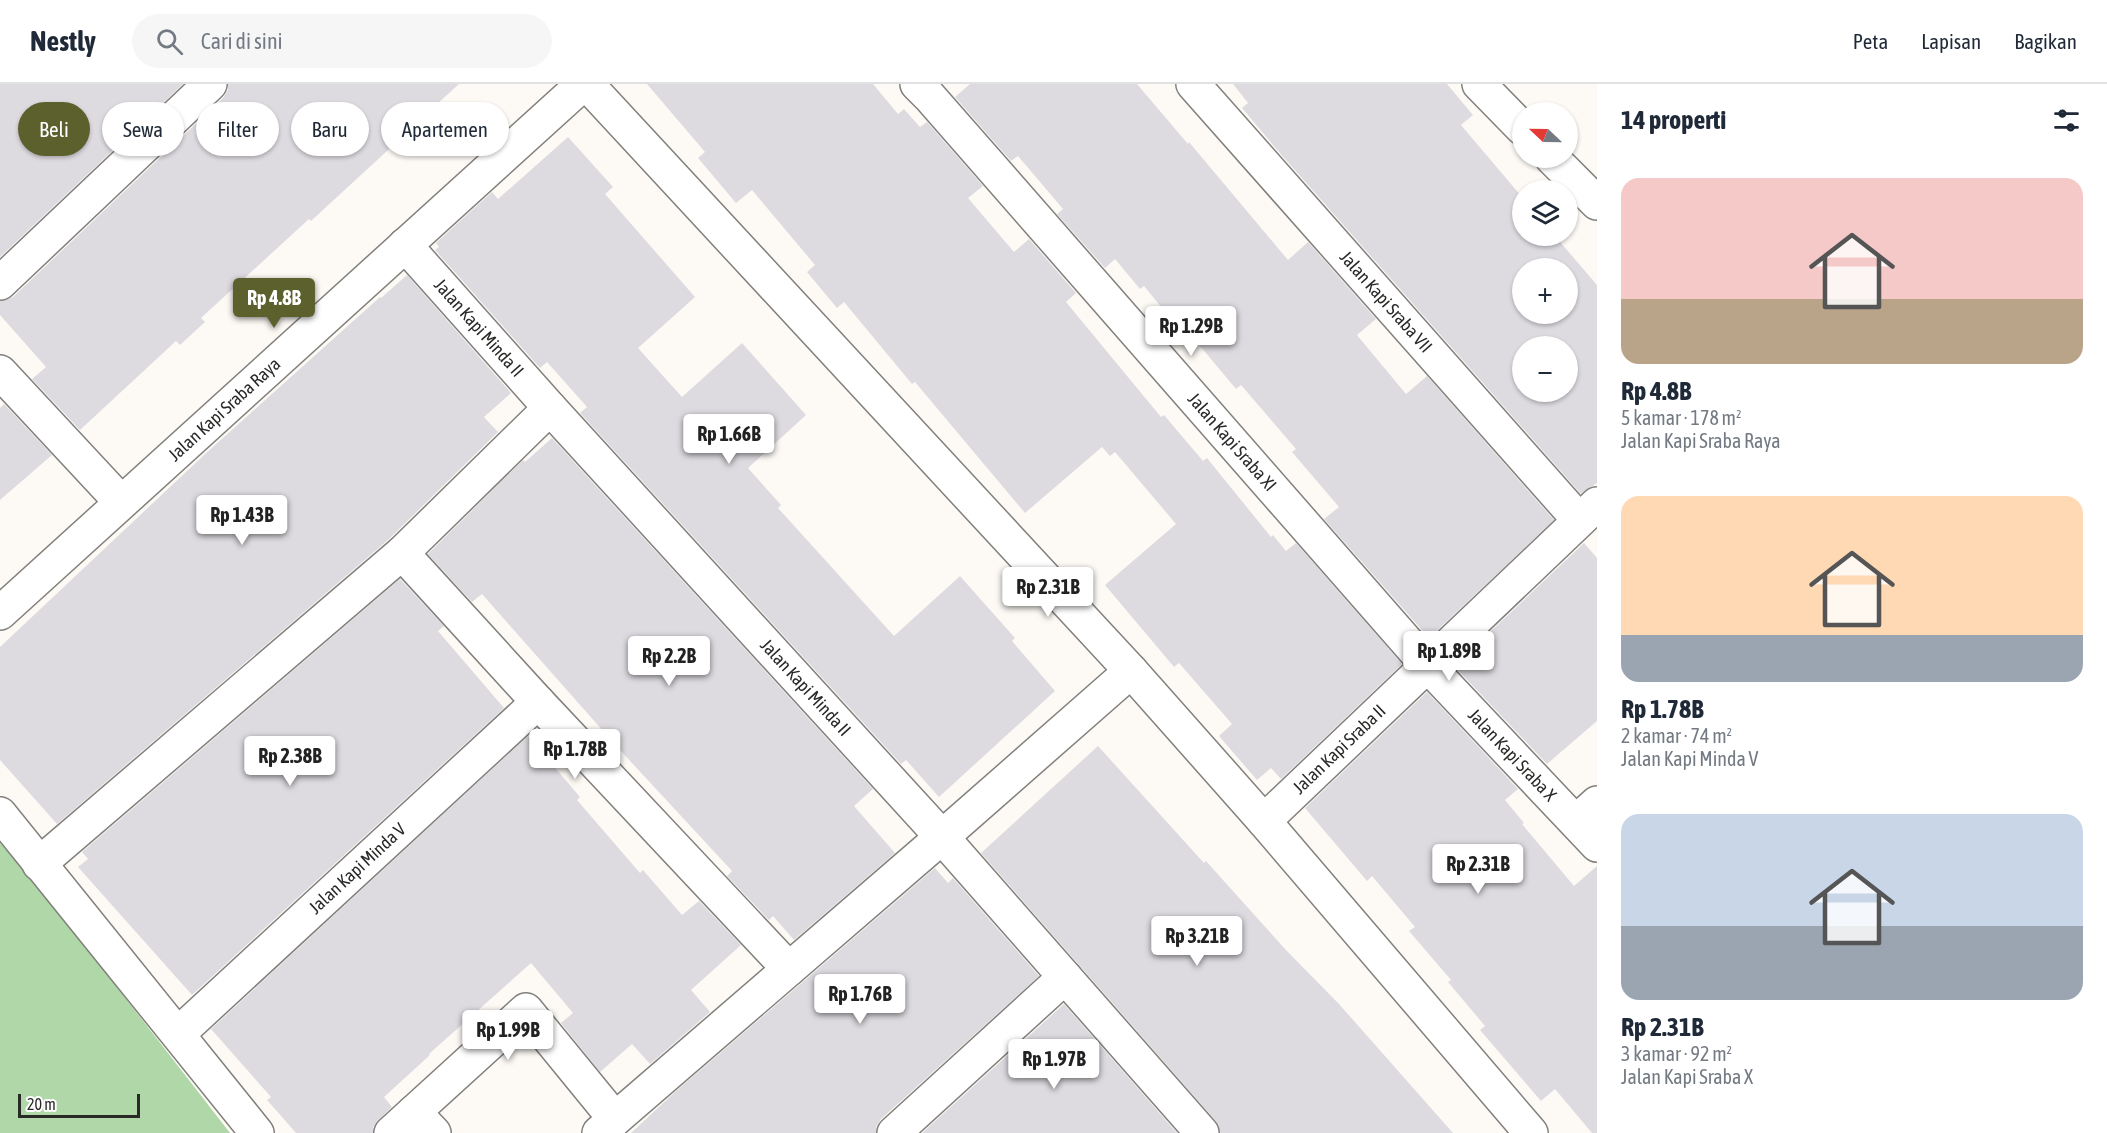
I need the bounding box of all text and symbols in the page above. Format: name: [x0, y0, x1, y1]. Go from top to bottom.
search box: [132, 14, 552, 68]
text: Nestly: [30, 25, 96, 57]
icon: search: [153, 25, 186, 58]
text: Cari di sini: [201, 28, 283, 54]
text: Peta: [1853, 29, 1888, 53]
text: Lapisan: [1921, 29, 1981, 53]
text: Bagikan: [2014, 29, 2077, 53]
chip: Beli: [18, 102, 90, 156]
chip: Sewa: [102, 102, 184, 156]
chip: Filter: [196, 102, 279, 156]
chip: Baru: [291, 102, 369, 156]
chip: Apartemen: [381, 102, 509, 156]
north arrow: [1512, 102, 1578, 168]
map controls: [1512, 102, 1578, 402]
icon: filters: [2050, 104, 2083, 137]
text: 14 properti: [1621, 105, 1726, 135]
button: layers: [1512, 180, 1578, 246]
icon: home: [1798, 217, 1906, 325]
street label: Jalan Kapi Sraba VII: [1336, 246, 1437, 357]
button: +: [1512, 258, 1578, 324]
street label: Jalan Kapi Minda II: [430, 274, 528, 381]
pin: Rp 4.8B: [219, 278, 329, 329]
text: Rp 4.8B: [247, 286, 301, 309]
pin: Rp 1.29B: [1129, 306, 1253, 357]
text: Rp 1.29B: [1159, 314, 1223, 337]
button: −: [1512, 336, 1578, 402]
street label: Jalan Kapi Sraba Raya: [164, 353, 284, 465]
text: Rp 4.8B: [1621, 376, 1691, 406]
street label: Jalan Kapi Sraba XI: [1184, 388, 1281, 495]
text: 5 kamar · 178 m²: [1621, 406, 1742, 429]
pin: Rp 1.66B: [667, 414, 791, 465]
text: Rp 1.66B: [697, 422, 761, 445]
text: Jalan Kapi Sraba Raya: [1621, 429, 1781, 452]
pin: Rp 1.43B: [180, 495, 304, 546]
text: Rp 1.43B: [210, 503, 274, 526]
icon: home: [1798, 535, 1906, 643]
pin: Rp 2.31B: [986, 567, 1110, 618]
text: Rp 2.31B: [1016, 575, 1080, 598]
pin: Rp 1.89B: [1387, 631, 1511, 682]
street label: Jalan Kapi Minda II: [756, 634, 855, 740]
pin: Rp 2.2B: [614, 636, 724, 687]
text: Rp 1.89B: [1417, 639, 1481, 662]
text: Rp 2.2B: [642, 644, 696, 667]
text: Rp 1.78B: [1621, 694, 1704, 724]
street label: Jalan Kapi Sraba II: [1288, 700, 1390, 798]
street label: Jalan Kapi Sraba X: [1464, 704, 1561, 806]
text: 2 kamar · 74 m²: [1621, 724, 1732, 747]
pin: Rp 1.78B: [513, 729, 637, 780]
pin: Rp 2.38B: [228, 736, 352, 787]
text: Rp 1.78B: [543, 737, 607, 760]
text: Rp 2.38B: [258, 744, 322, 767]
text: Jalan Kapi Minda V: [1621, 747, 1758, 770]
street label: Jalan Kapi Minda V: [304, 818, 410, 918]
pin: Rp 2.31B: [1416, 844, 1540, 895]
text: Rp 2.31B: [1446, 852, 1510, 875]
icon: home: [1798, 853, 1906, 961]
pin: Rp 3.21B: [1135, 916, 1259, 967]
text: Rp 3.21B: [1165, 924, 1229, 947]
pin: Rp 1.76B: [798, 974, 922, 1025]
text: Rp 1.76B: [828, 982, 892, 1005]
pin: Rp 1.99B: [446, 1010, 570, 1061]
text: Rp 2.31B: [1621, 1012, 1704, 1042]
text: Rp 1.99B: [476, 1018, 540, 1041]
pin: Rp 1.97B: [992, 1039, 1116, 1090]
text: 3 kamar · 92 m²: [1621, 1042, 1732, 1065]
text: Rp 1.97B: [1022, 1047, 1086, 1070]
text: Jalan Kapi Sraba X: [1621, 1065, 1753, 1088]
scale bar: [18, 1091, 140, 1118]
text: 20 m: [27, 1095, 56, 1113]

